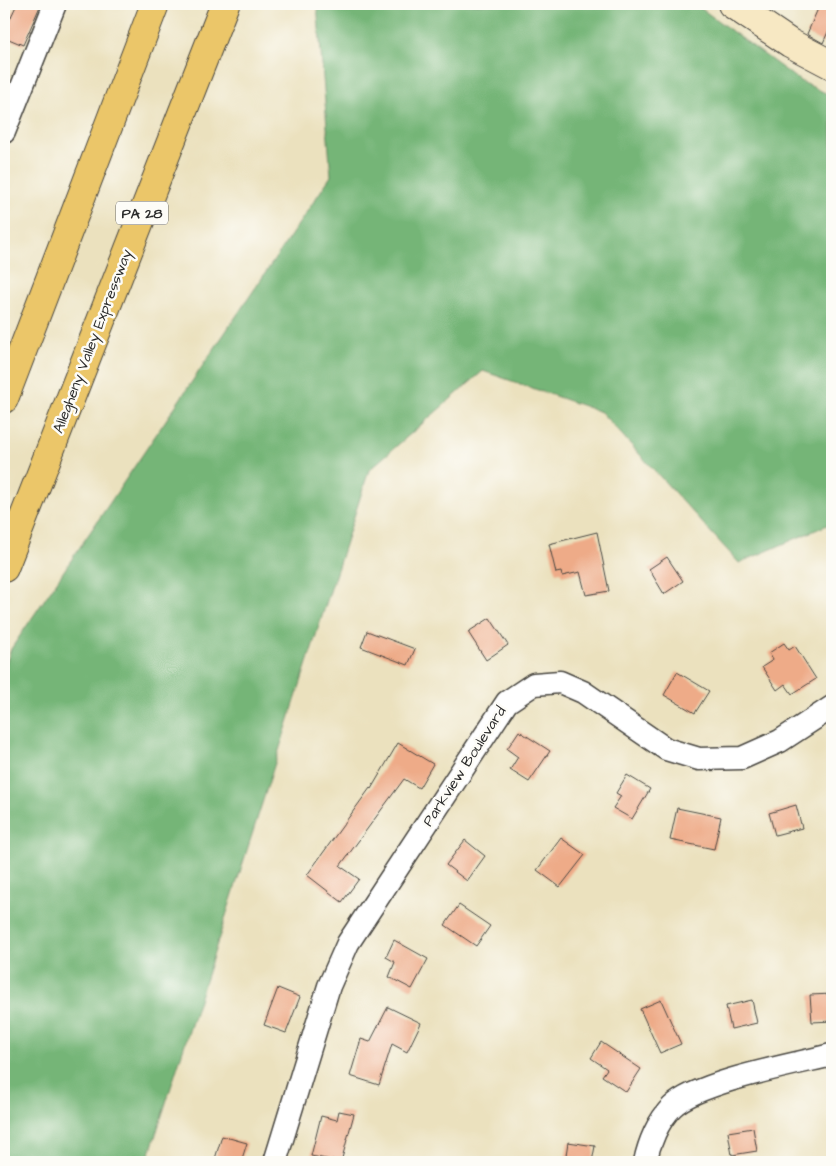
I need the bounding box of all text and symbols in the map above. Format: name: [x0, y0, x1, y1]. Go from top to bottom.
road number: PA 28: [116, 202, 168, 224]
street label: Allegheny Valley Expressway: [48, 246, 138, 436]
street label: Parkview Boulevard: [418, 702, 511, 831]

